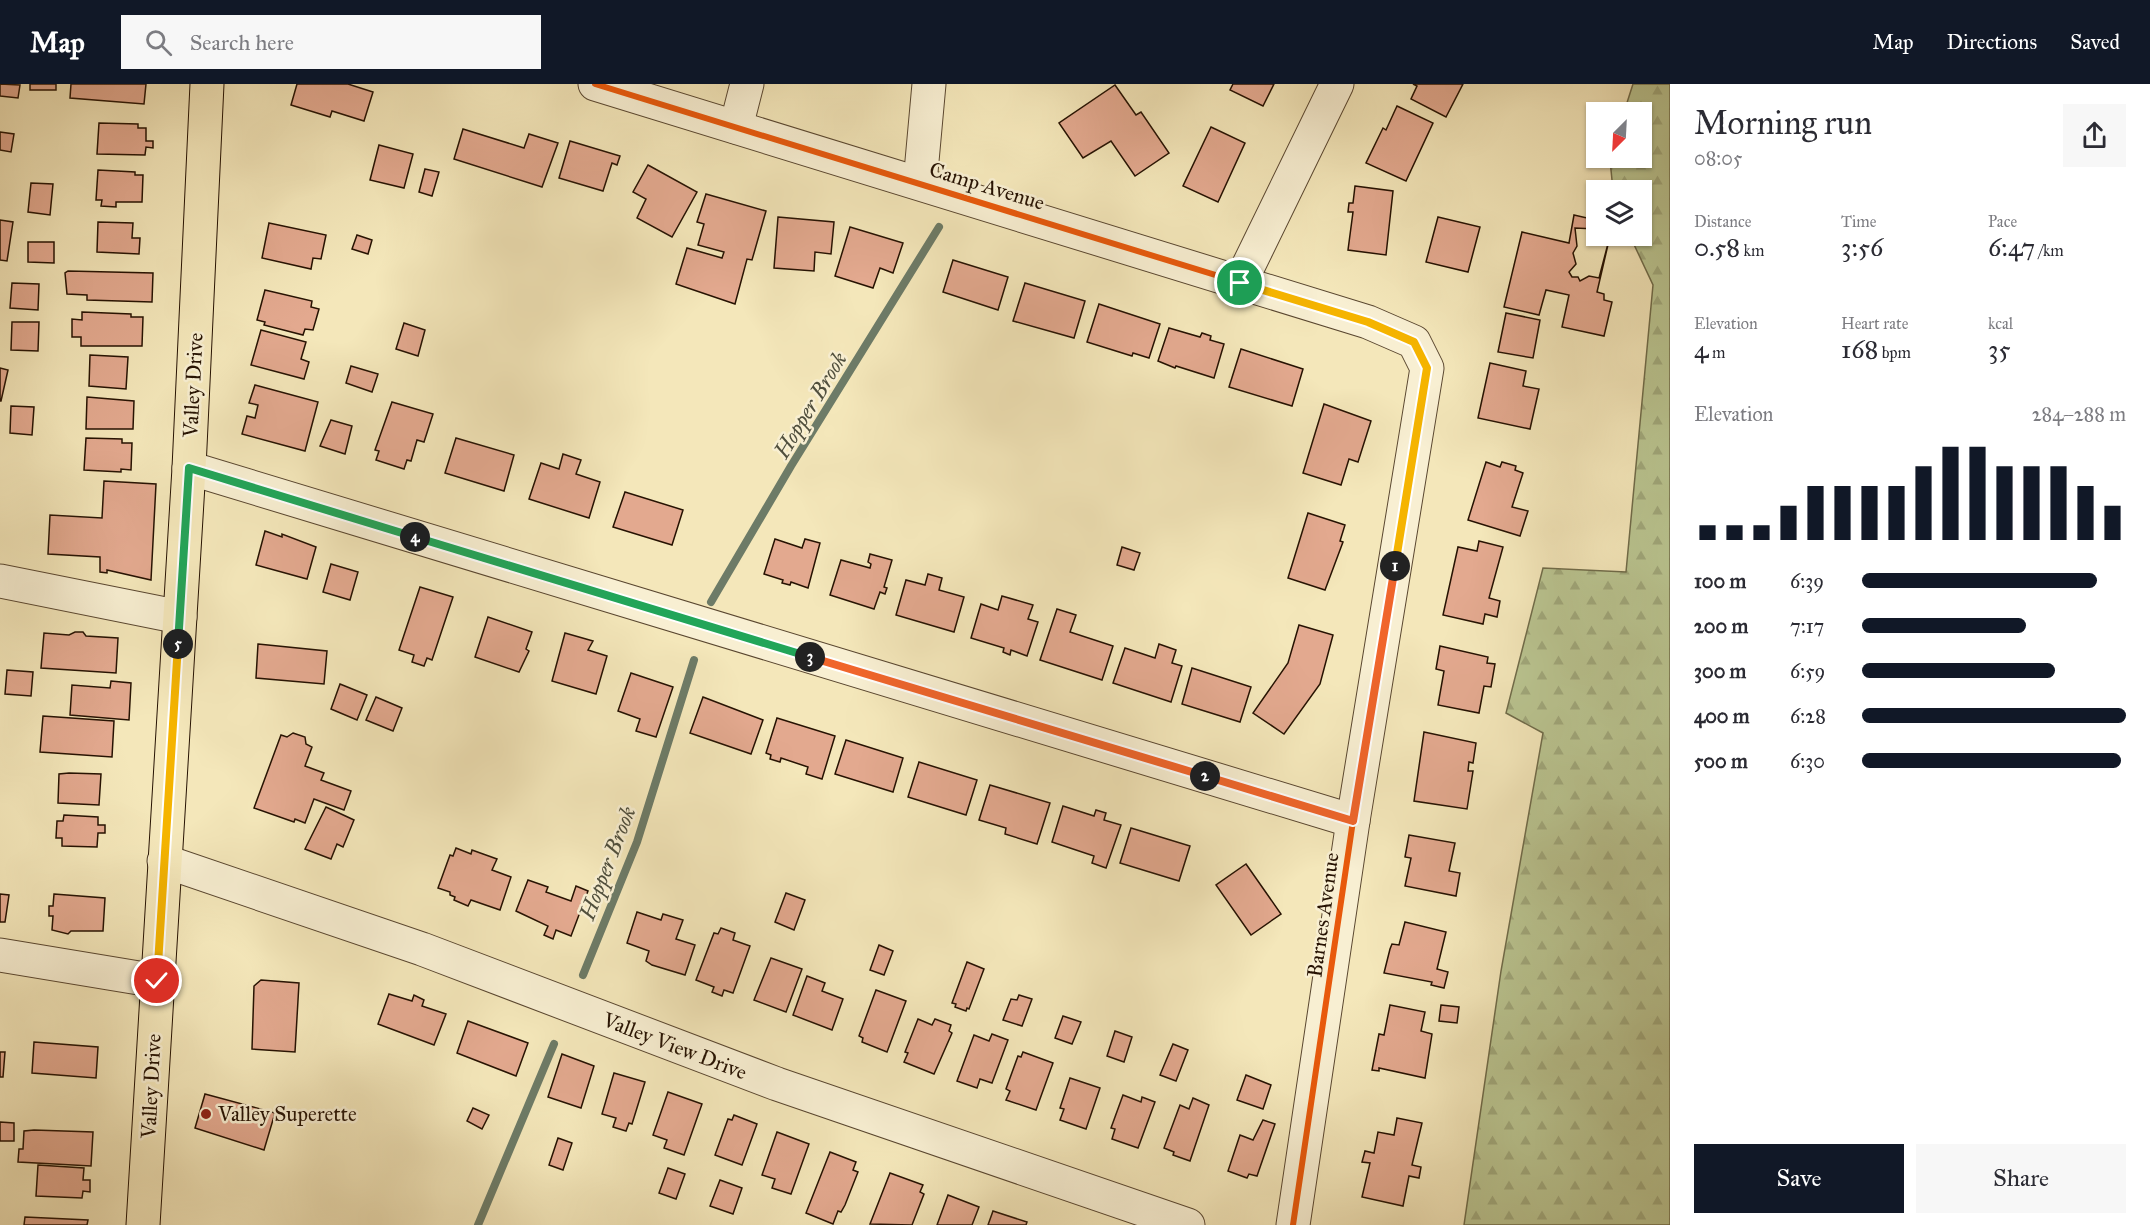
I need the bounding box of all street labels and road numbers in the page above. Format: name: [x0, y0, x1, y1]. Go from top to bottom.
street label: Camp Avenue: [926, 156, 1048, 216]
street label: Valley Drive: [177, 332, 209, 439]
street label: Barnes Avenue: [1301, 851, 1345, 979]
street label: Valley View Drive: [598, 1006, 751, 1085]
street label: Valley Drive: [135, 1033, 167, 1140]

